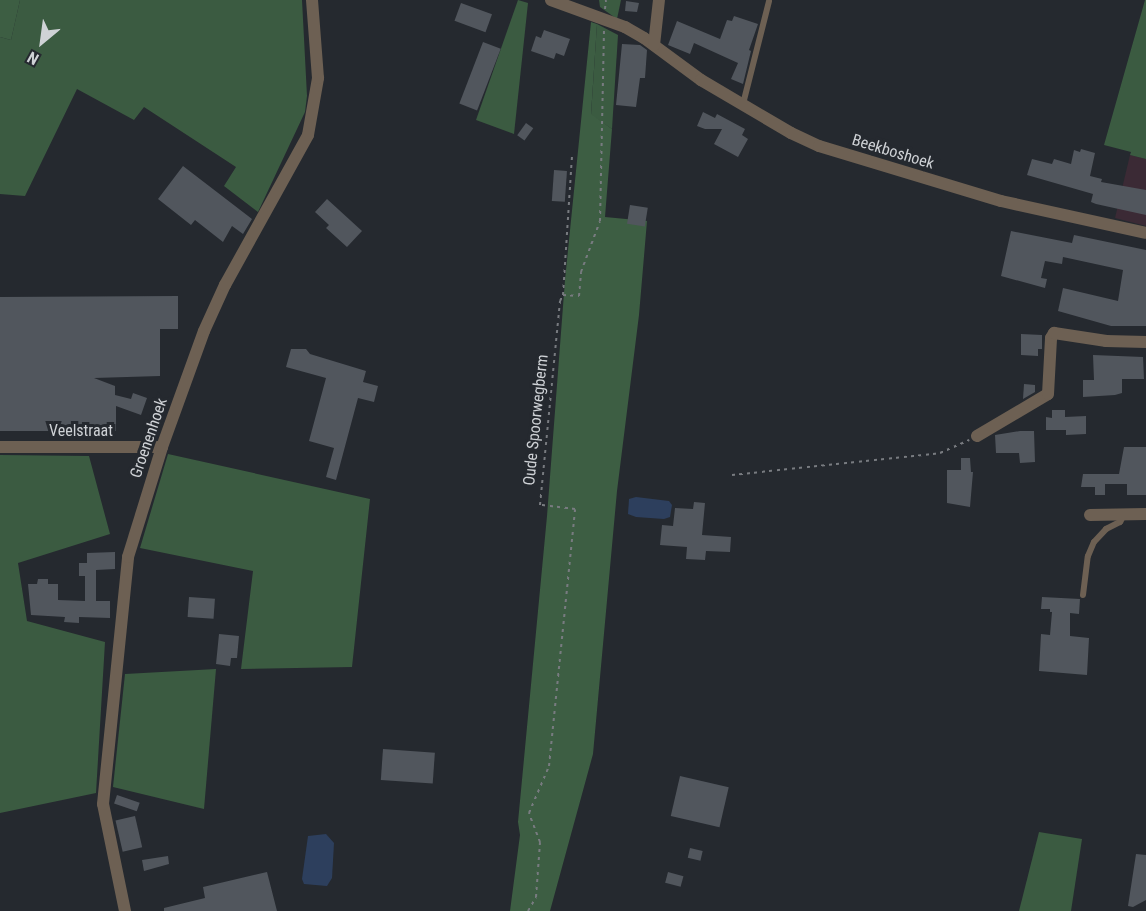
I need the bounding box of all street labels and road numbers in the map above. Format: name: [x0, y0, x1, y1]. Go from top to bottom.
street label: Beekboshoek: [850, 130, 936, 174]
street label: Oude Spoorwegberm: [520, 353, 552, 487]
street label: Groenenhoek: [126, 396, 172, 480]
street label: Veelstraat: [49, 421, 113, 441]

